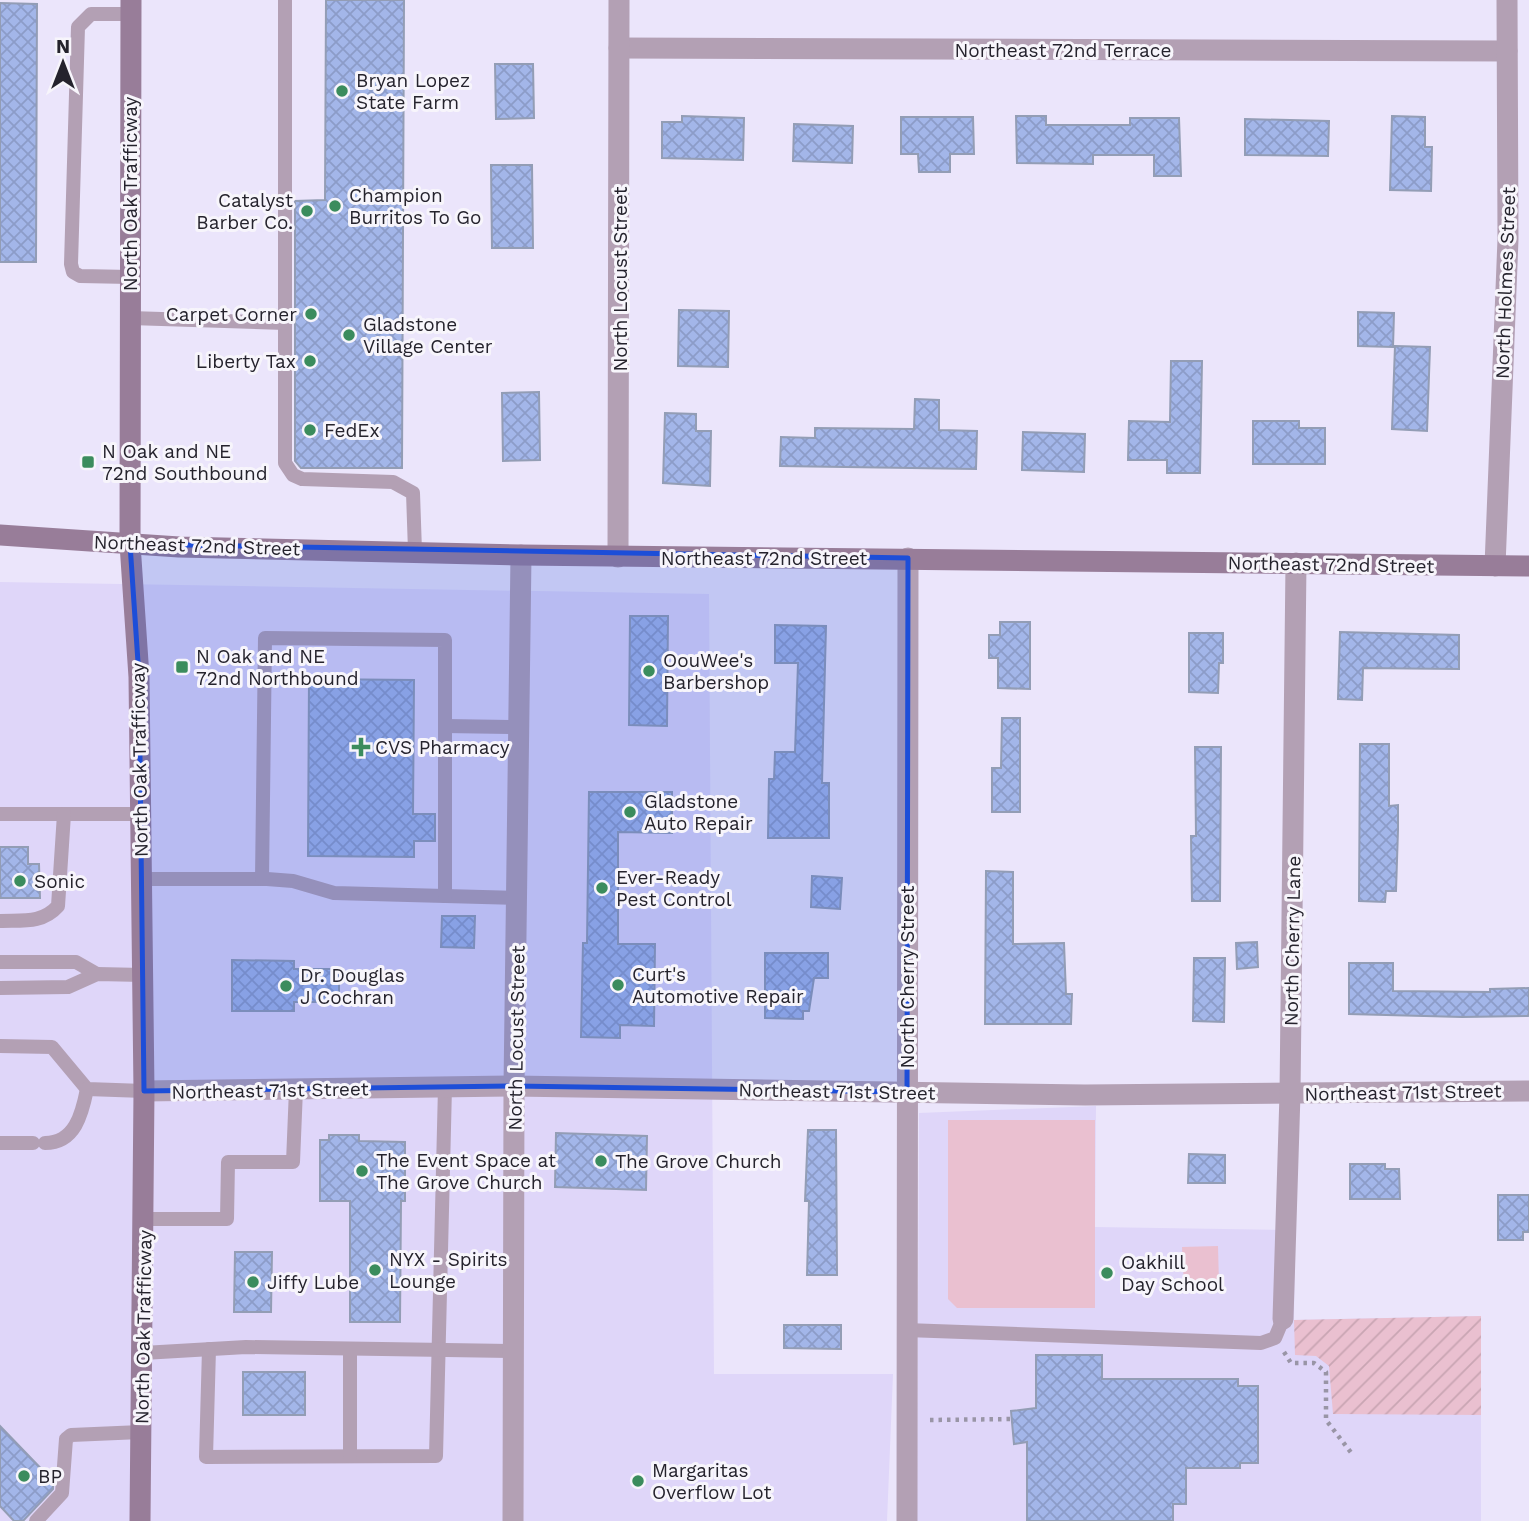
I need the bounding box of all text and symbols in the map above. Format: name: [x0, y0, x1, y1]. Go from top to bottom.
north arrow: [28, 28, 98, 98]
text: N: [56, 35, 70, 58]
street label: Northeast 72nd Terrace: [955, 39, 1171, 62]
place label: Bryan Lopez State Farm: [356, 69, 470, 114]
marker: Bryan Lopez State Farm: [334, 83, 350, 99]
street label: North Oak Trafficway: [119, 97, 142, 291]
place label: Champion Burritos To Go: [349, 184, 481, 229]
street label: North Locust Street: [609, 186, 632, 372]
street label: North Holmes Street: [1491, 186, 1520, 380]
place label: Catalyst Barber Co.: [196, 189, 293, 234]
marker: Champion Burritos To Go: [327, 198, 343, 214]
marker: Catalyst Barber Co.: [299, 203, 315, 219]
place label: Carpet Corner: [166, 303, 297, 326]
marker: Carpet Corner: [303, 306, 319, 322]
place label: Gladstone Village Center: [363, 313, 493, 358]
marker: Gladstone Village Center: [341, 327, 357, 343]
place label: Liberty Tax: [196, 350, 296, 373]
marker: Liberty Tax: [302, 353, 318, 369]
place label: FedEx: [324, 419, 380, 442]
marker: FedEx: [302, 422, 318, 438]
place label: N Oak and NE 72nd Southbound: [102, 440, 268, 485]
marker: N Oak and NE 72nd Southbound: [80, 454, 96, 470]
street label: Northeast 72nd Street: [93, 530, 301, 561]
street label: Northeast 72nd Street: [661, 547, 867, 570]
street label: Northeast 72nd Street: [1228, 551, 1435, 578]
place label: N Oak and NE 72nd Northbound: [196, 645, 359, 690]
place label: OouWee's Barbershop: [663, 649, 769, 694]
marker: N Oak and NE 72nd Northbound: [174, 659, 190, 675]
street label: North Oak Trafficway: [126, 662, 153, 857]
marker: OouWee's Barbershop: [641, 663, 657, 679]
place label: CVS Pharmacy: [375, 736, 510, 759]
marker: CVS Pharmacy: [353, 739, 369, 755]
place label: Gladstone Auto Repair: [644, 790, 753, 835]
marker: Gladstone Auto Repair: [622, 804, 638, 820]
street label: North Cherry Lane: [1280, 856, 1305, 1026]
place label: Ever-Ready Pest Control: [616, 866, 732, 911]
place label: Sonic: [34, 870, 85, 893]
marker: Sonic: [12, 873, 28, 889]
marker: Ever-Ready Pest Control: [594, 880, 610, 896]
street label: North Cherry Street: [896, 886, 919, 1068]
street label: North Locust Street: [503, 945, 530, 1131]
place label: Curt's Automotive Repair: [632, 963, 804, 1008]
place label: Dr. Douglas J Cochran: [300, 964, 405, 1009]
marker: Curt's Automotive Repair: [610, 977, 626, 993]
marker: Dr. Douglas J Cochran: [278, 978, 294, 994]
street label: Northeast 71st Street: [171, 1077, 369, 1104]
street label: Northeast 71st Street: [738, 1078, 936, 1105]
street label: Northeast 71st Street: [1304, 1079, 1502, 1106]
place label: The Event Space at The Grove Church: [376, 1149, 556, 1194]
place label: The Grove Church: [615, 1150, 782, 1173]
marker: The Grove Church: [593, 1153, 609, 1169]
marker: The Event Space at The Grove Church: [354, 1163, 370, 1179]
street label: North Oak Trafficway: [130, 1229, 157, 1424]
place label: NYX - Spirits Lounge: [389, 1248, 508, 1293]
place label: Oakhill Day School: [1121, 1251, 1224, 1296]
marker: NYX - Spirits Lounge: [367, 1262, 383, 1278]
marker: Oakhill Day School: [1099, 1265, 1115, 1281]
place label: Jiffy Lube: [267, 1271, 359, 1294]
marker: Jiffy Lube: [245, 1274, 261, 1290]
place label: Margaritas Overflow Lot: [652, 1459, 771, 1504]
place label: BP: [38, 1465, 62, 1488]
marker: BP: [16, 1468, 32, 1484]
marker: Margaritas Overflow Lot: [630, 1473, 646, 1489]

